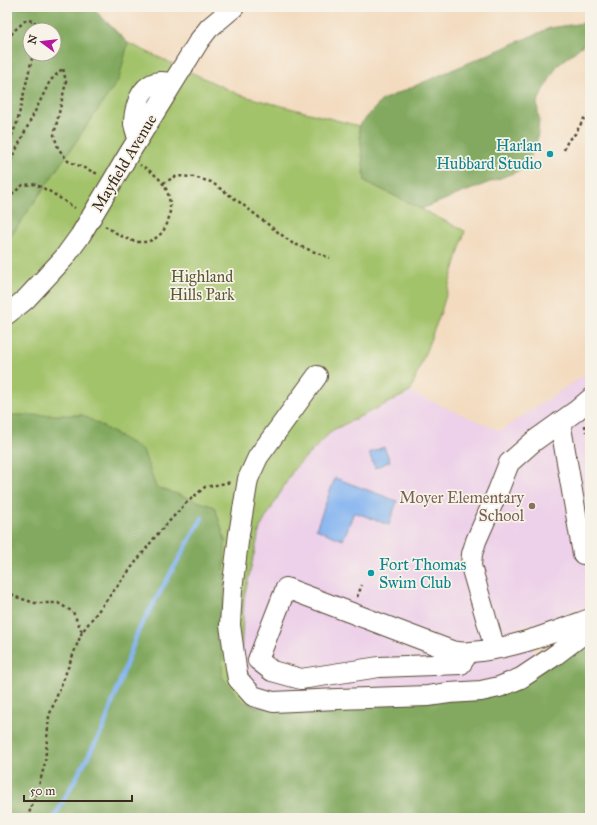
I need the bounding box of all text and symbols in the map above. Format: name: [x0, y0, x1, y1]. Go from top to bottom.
north arrow: [22, 22, 62, 62]
text: N: [25, 33, 40, 46]
street label: Mayfield Avenue: [87, 111, 161, 215]
place label: Harlan Hubbard Studio: [436, 136, 542, 173]
marker: Harlan Hubbard Studio: [545, 149, 555, 159]
park label: Highland Hills Park: [169, 267, 235, 304]
place label: Moyer Elementary School: [399, 488, 525, 525]
marker: Moyer Elementary School: [527, 501, 537, 511]
place label: Fort Thomas Swim Club: [379, 555, 466, 592]
marker: Fort Thomas Swim Club: [366, 568, 376, 578]
scale bar: [24, 777, 132, 803]
text: 50 m: [30, 784, 55, 798]

